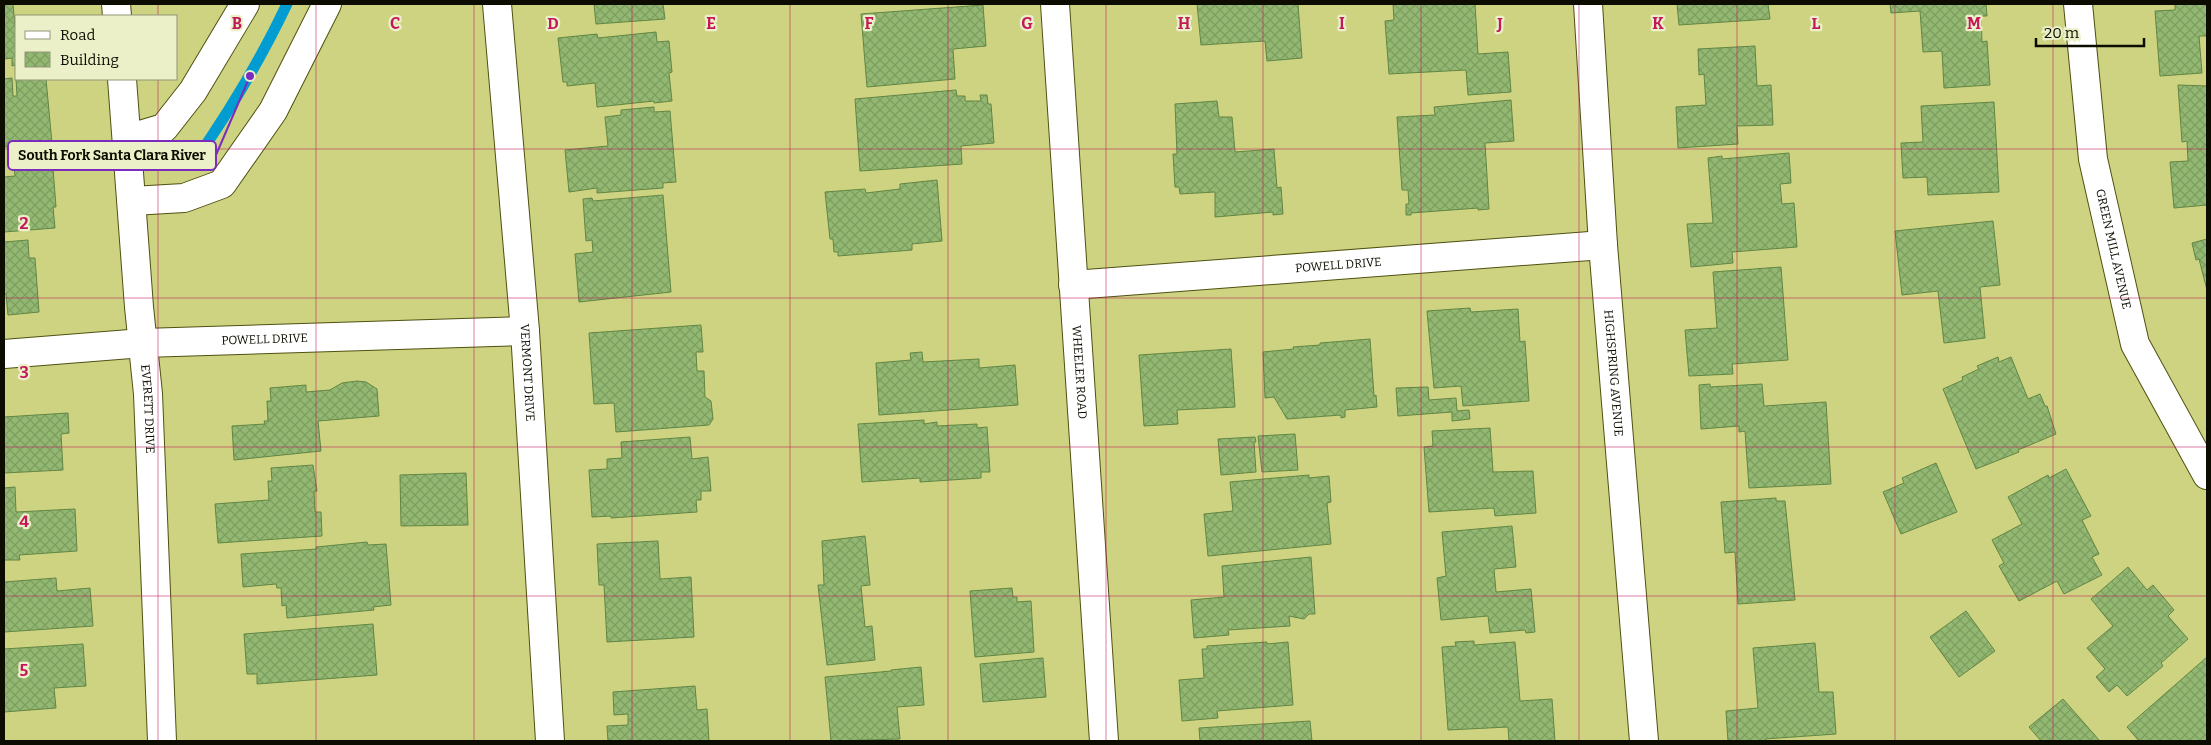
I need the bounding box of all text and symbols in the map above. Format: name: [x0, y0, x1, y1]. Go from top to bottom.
text: B: [232, 14, 242, 33]
text: C: [390, 14, 400, 33]
text: D: [547, 14, 559, 33]
text: E: [706, 14, 716, 33]
text: F: [865, 14, 874, 33]
text: G: [1021, 14, 1033, 33]
text: H: [1178, 14, 1191, 33]
text: I: [1339, 14, 1345, 33]
text: J: [1496, 14, 1503, 33]
text: K: [1652, 14, 1664, 33]
text: L: [1812, 14, 1821, 33]
text: M: [1967, 14, 1981, 33]
legend: [15, 15, 178, 80]
scale bar: [2036, 15, 2144, 47]
text: 20 m: [2044, 24, 2080, 42]
text: Road: [60, 26, 95, 44]
text: Building: [60, 51, 119, 69]
callout: South Fork Santa Clara River: [8, 141, 216, 170]
text: South Fork Santa Clara River: [18, 147, 206, 164]
street label: GREEN MILL AVENUE: [2093, 188, 2134, 310]
text: 2: [19, 214, 29, 233]
street label: POWELL DRIVE: [1295, 255, 1382, 275]
street label: HIGHSPRING AVENUE: [1601, 309, 1626, 437]
street label: VERMONT DRIVE: [517, 323, 538, 422]
street label: WHEELER ROAD: [1069, 325, 1090, 420]
street label: POWELL DRIVE: [221, 331, 308, 348]
text: 3: [19, 363, 29, 382]
street label: EVERETT DRIVE: [138, 364, 157, 454]
text: 4: [19, 512, 29, 531]
text: 5: [20, 661, 29, 680]

